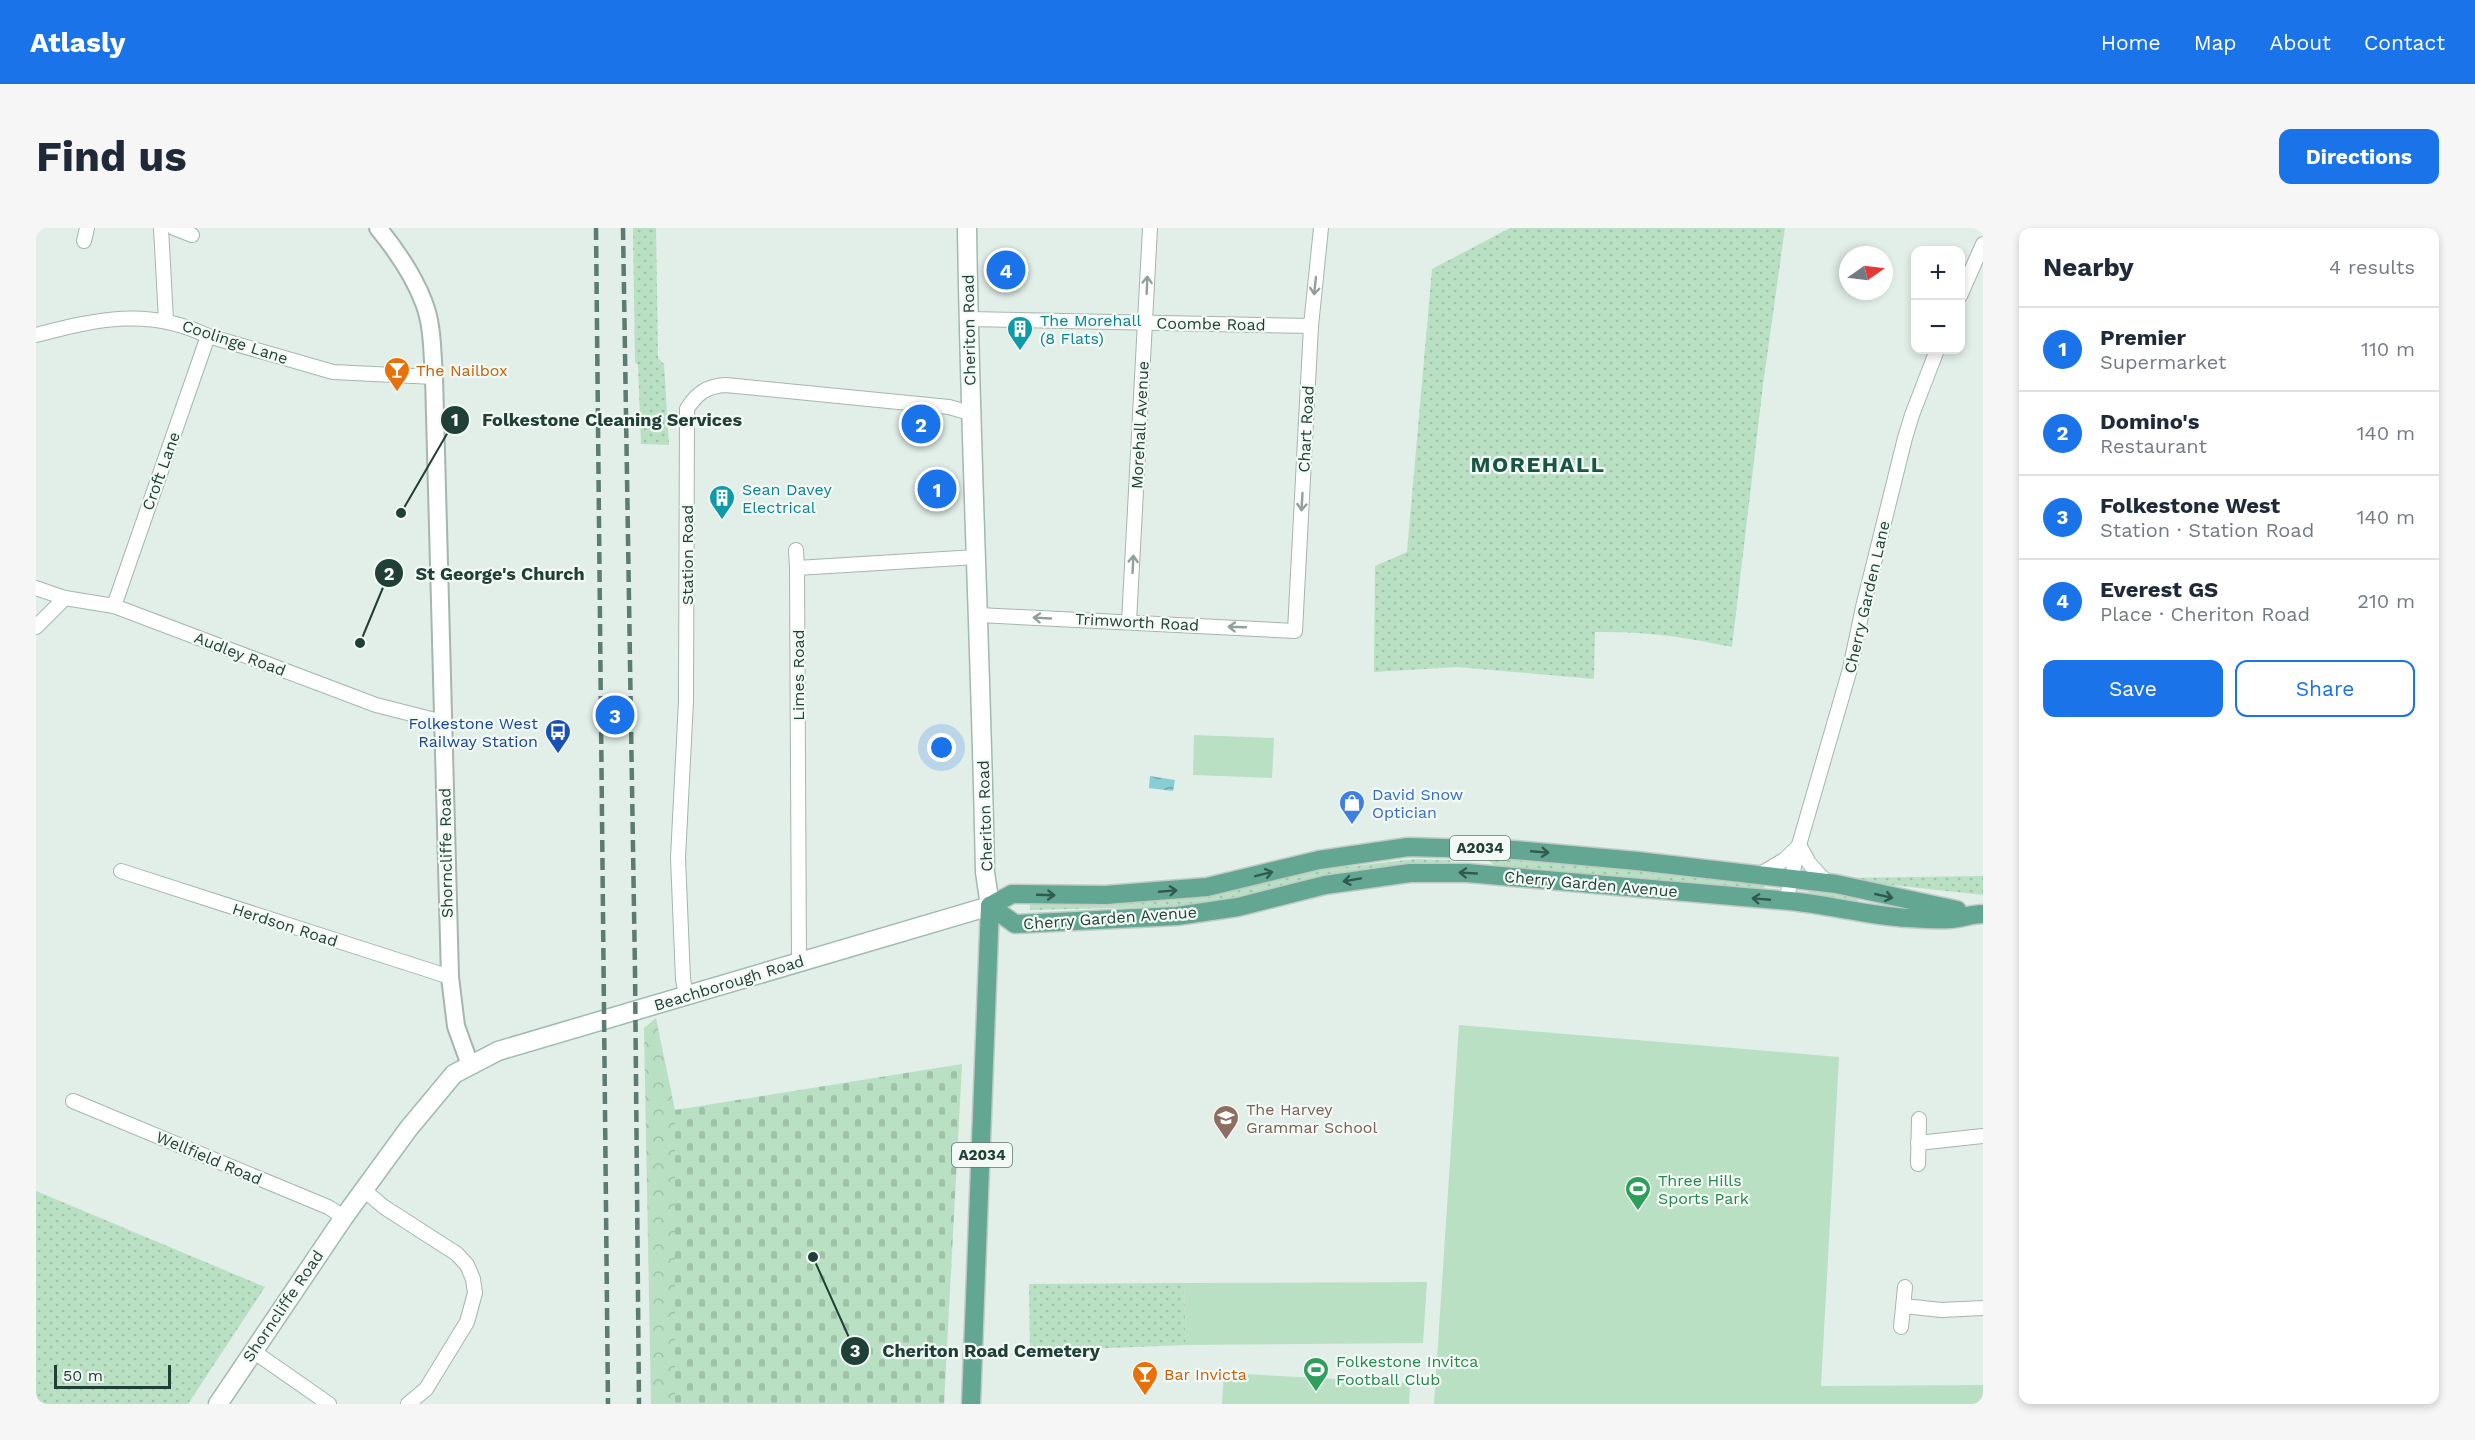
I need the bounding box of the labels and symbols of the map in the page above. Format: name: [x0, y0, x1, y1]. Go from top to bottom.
north arrow: [1839, 246, 1893, 300]
pin: 4: [986, 248, 1026, 292]
street label: Cheriton Road: [959, 274, 979, 386]
one-way arrow: [1142, 276, 1153, 296]
one-way arrow: [1309, 276, 1320, 296]
place label: The Morehall (8 Flats): [1040, 311, 1141, 348]
building icon: The Morehall (8 Flats): [1005, 314, 1035, 352]
street label: Coombe Road: [1156, 314, 1266, 334]
street label: Coolinge Lane: [180, 316, 290, 368]
bar icon: The Nailbox: [382, 355, 412, 393]
street label: Morehall Avenue: [1127, 360, 1153, 490]
place label: The Nailbox: [416, 361, 508, 380]
street label: Chart Road: [1294, 385, 1318, 473]
callout: Folkestone Cleaning Services: [440, 402, 754, 438]
pin: 2: [902, 402, 940, 446]
text: 1: [451, 409, 459, 430]
text: Folkestone Cleaning Services: [482, 409, 742, 430]
street label: Croft Lane: [138, 429, 184, 513]
district label: MOREHALL: [1471, 452, 1605, 477]
pin: 1: [918, 466, 956, 512]
place label: Sean Davey Electrical: [742, 480, 832, 517]
building icon: Sean Davey Electrical: [707, 483, 737, 521]
one-way arrow: [1296, 491, 1307, 511]
street label: Station Road: [678, 505, 697, 605]
street label: Cherry Garden Lane: [1840, 519, 1894, 675]
one-way arrow: [1127, 554, 1138, 574]
callout: St George's Church: [374, 555, 597, 591]
text: 2: [384, 563, 394, 584]
text: St George's Church: [415, 563, 585, 584]
street label: Trimworth Road: [1074, 609, 1200, 635]
one-way arrow: [1033, 612, 1053, 623]
one-way arrow: [1227, 621, 1247, 632]
street label: Audley Road: [192, 628, 288, 680]
street label: Limes Road: [789, 629, 808, 721]
pin: 3: [596, 692, 634, 738]
place label: Folkestone West Railway Station: [408, 714, 538, 751]
bus stop icon: Folkestone West Railway Station: [543, 717, 573, 755]
your location: [927, 733, 956, 762]
street label: Cheriton Road: [974, 760, 996, 872]
place label: David Snow Optician: [1372, 785, 1463, 822]
street label: Shorncliffe Road: [435, 788, 457, 918]
shop icon: David Snow Optician: [1337, 788, 1367, 826]
road number: A2034: [1450, 836, 1510, 860]
one-way arrow: [1529, 847, 1549, 858]
street label: Cherry Garden Avenue: [1504, 867, 1678, 901]
one-way arrow: [1254, 868, 1273, 880]
one-way arrow: [1458, 868, 1478, 879]
one-way arrow: [1342, 875, 1362, 886]
one-way arrow: [1158, 885, 1178, 896]
one-way arrow: [1035, 890, 1055, 901]
one-way arrow: [1874, 890, 1893, 902]
one-way arrow: [1751, 893, 1771, 904]
street label: Herdson Road: [230, 899, 340, 951]
street label: Cherry Garden Avenue: [1023, 902, 1197, 934]
street label: Beachborough Road: [652, 951, 806, 1015]
place label: The Harvey Grammar School: [1246, 1100, 1377, 1137]
school or university icon: The Harvey Grammar School: [1211, 1103, 1241, 1141]
street label: Wellfield Road: [153, 1127, 265, 1189]
road number: A2034: [952, 1143, 1012, 1167]
place label: Three Hills Sports Park: [1658, 1171, 1749, 1208]
sports icon: Three Hills Sports Park: [1623, 1174, 1653, 1212]
street label: Shorncliffe Road: [239, 1247, 327, 1365]
callout: Cheriton Road Cemetery: [840, 1333, 1112, 1369]
text: 3: [850, 1340, 860, 1361]
text: Cheriton Road Cemetery: [882, 1340, 1101, 1361]
place label: Folkestone Invitca Football Club: [1336, 1352, 1478, 1389]
sports icon: Folkestone Invitca Football Club: [1301, 1355, 1331, 1393]
bar icon: Bar Invicta: [1130, 1359, 1160, 1397]
scale bar: [54, 1362, 171, 1390]
place label: Bar Invicta: [1164, 1365, 1247, 1384]

